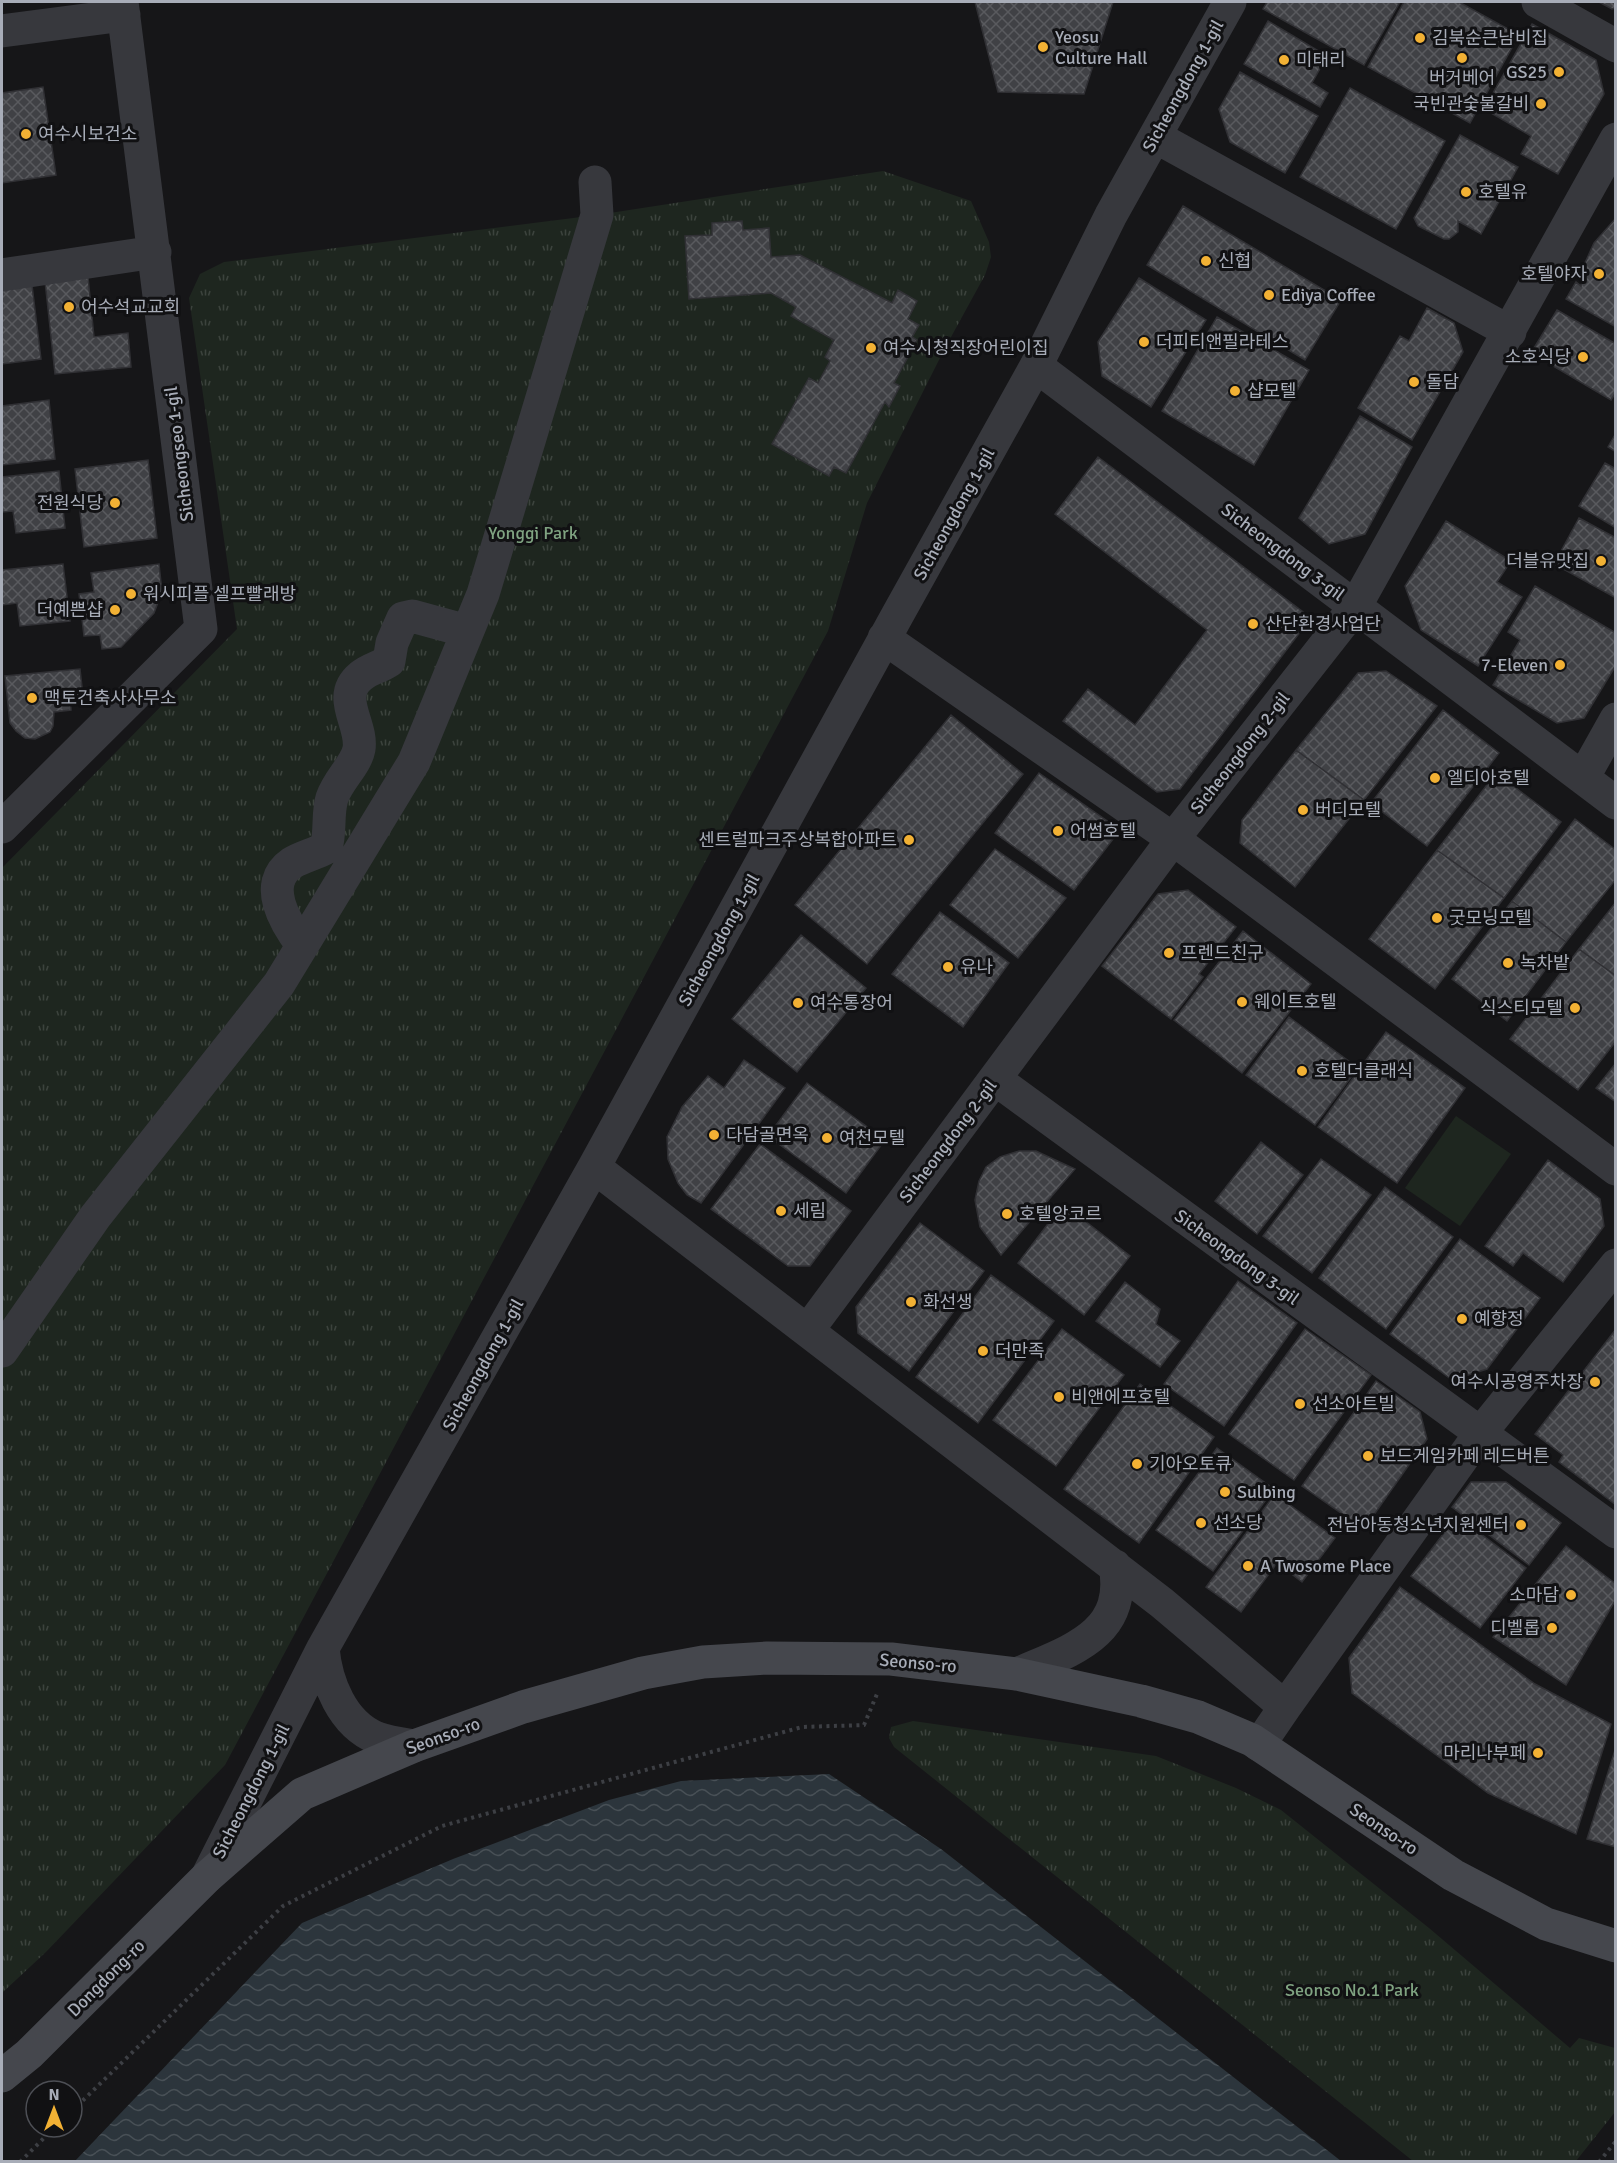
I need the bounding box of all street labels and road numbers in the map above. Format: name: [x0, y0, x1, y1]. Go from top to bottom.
street label: Sicheongdong 1-gil: [1138, 16, 1228, 156]
street label: Sicheongseo 1-gil: [160, 385, 198, 523]
street label: Sicheongdong 1-gil: [909, 444, 999, 584]
street label: Sicheongdong 3-gil: [1217, 498, 1349, 606]
street label: Sicheongdong 2-gil: [1186, 688, 1294, 818]
street label: Sicheongdong 1-gil: [674, 870, 764, 1010]
street label: Sicheongdong 2-gil: [894, 1075, 1002, 1207]
street label: Sicheongdong 3-gil: [1170, 1204, 1304, 1310]
street label: Sicheongdong 1-gil: [438, 1295, 528, 1435]
street label: Seonso-ro: [879, 1649, 957, 1677]
street label: Seonso-ro: [403, 1712, 483, 1760]
street label: Sicheongdong 1-gil: [208, 1720, 294, 1862]
street label: Seonso-ro: [1346, 1798, 1422, 1860]
street label: Dongdong-ro: [63, 1935, 149, 2021]

